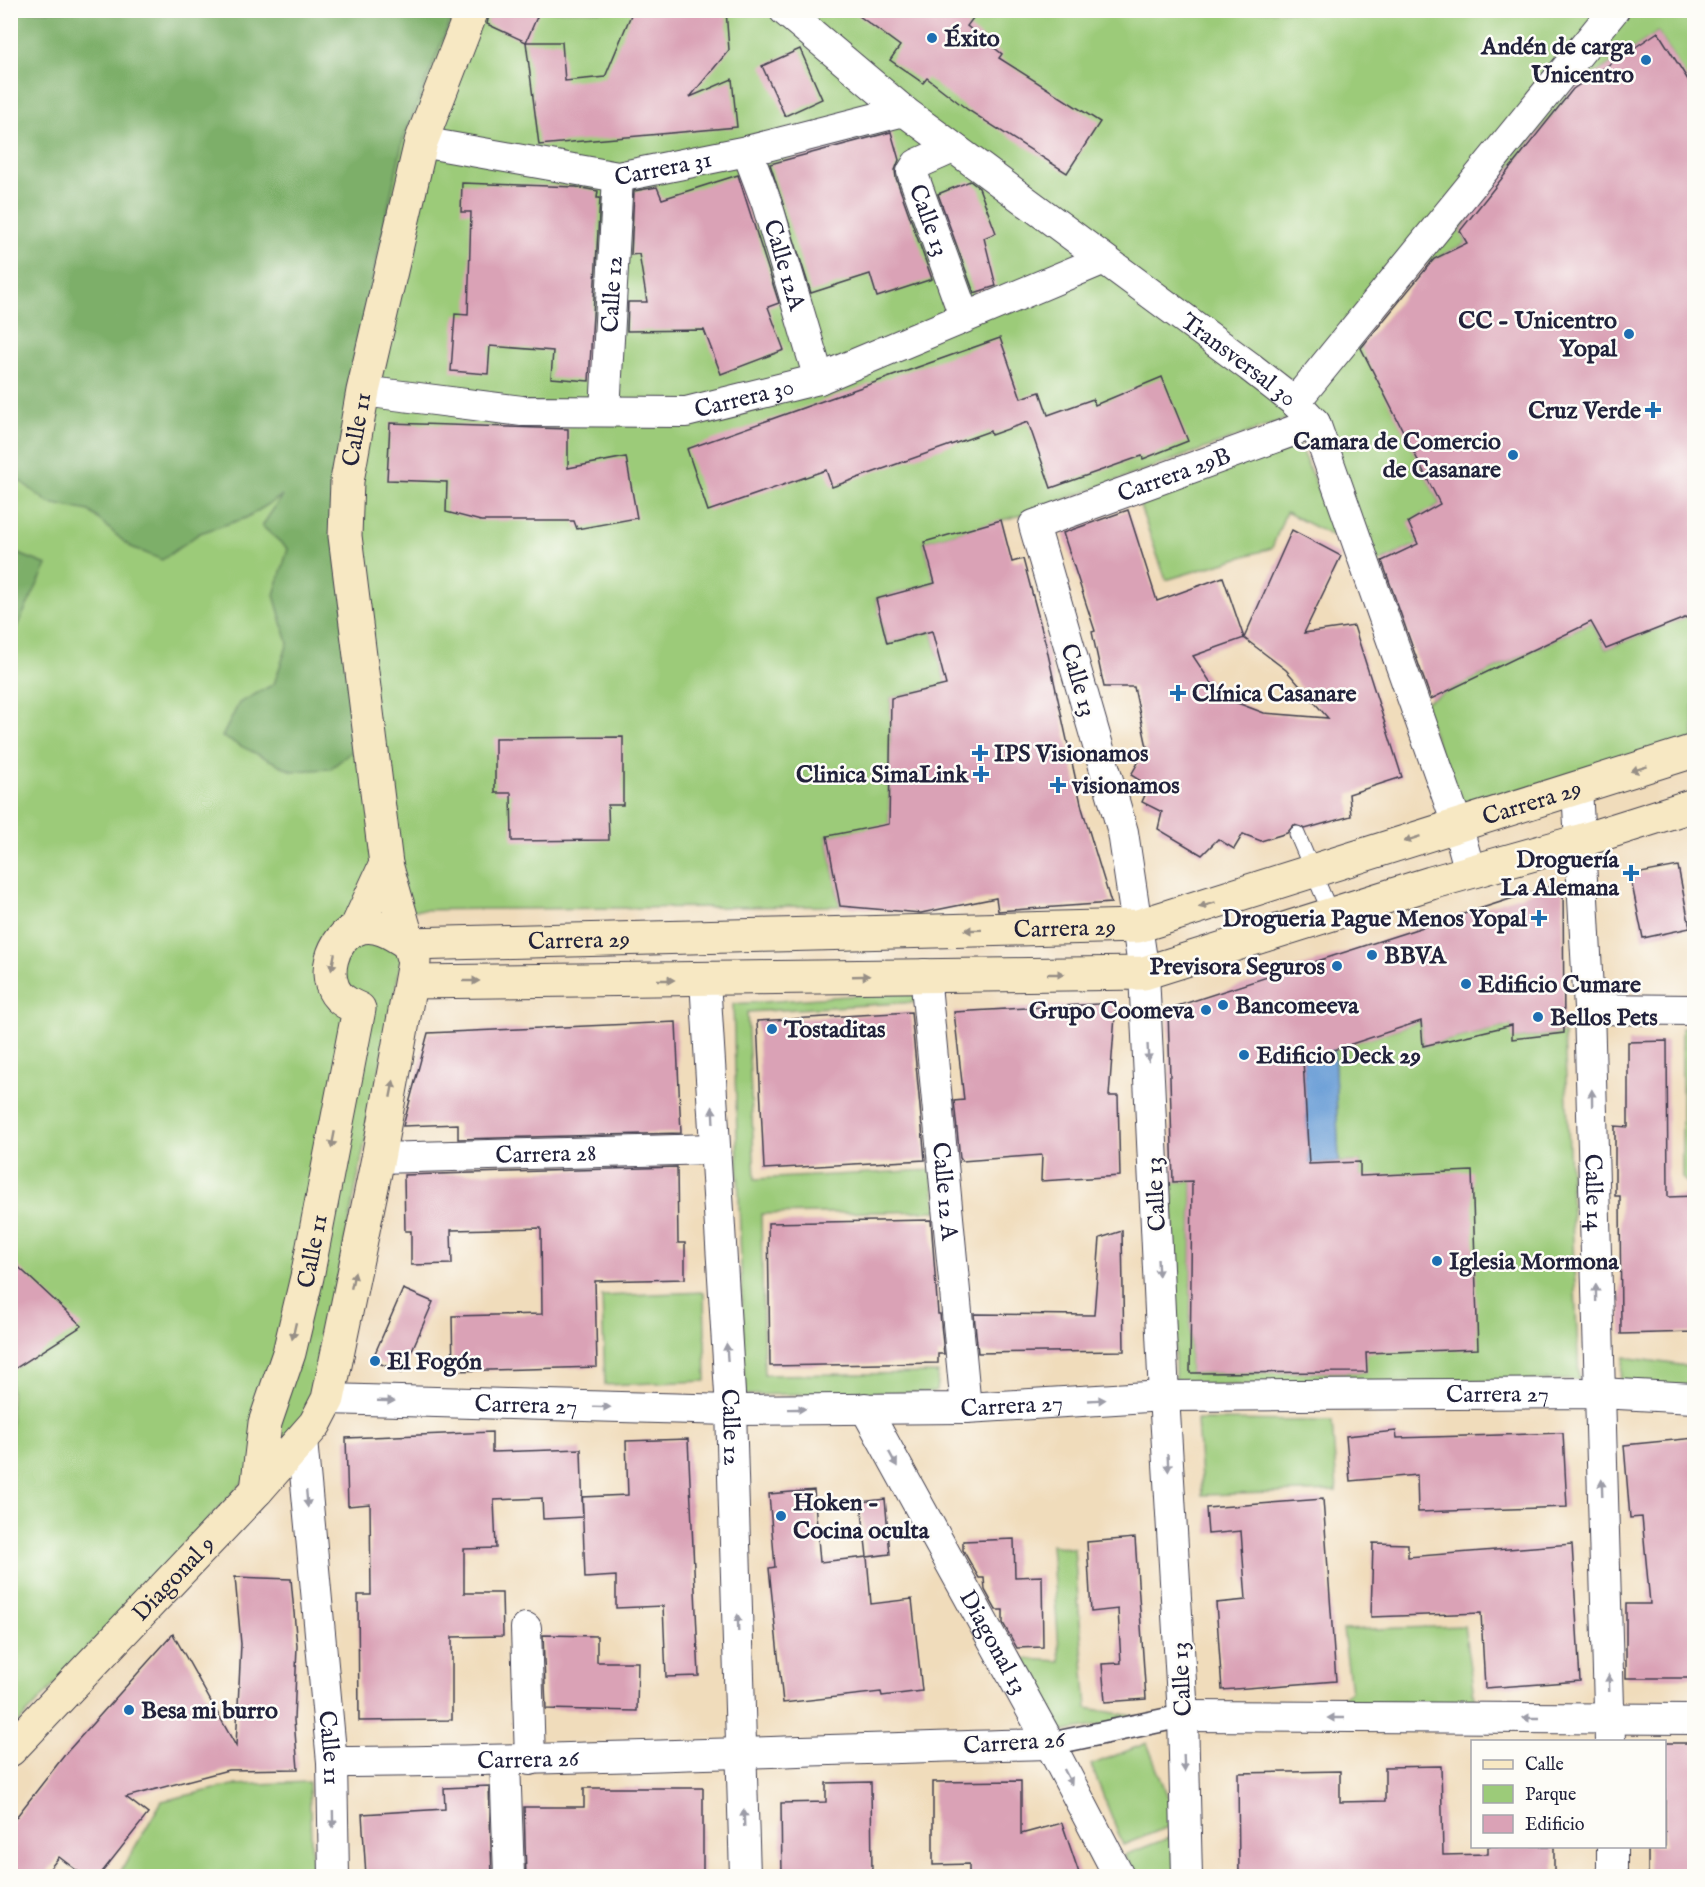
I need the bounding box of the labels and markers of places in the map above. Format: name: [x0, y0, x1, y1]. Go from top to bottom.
place label: Éxito: [944, 24, 1000, 55]
marker: Éxito: [925, 31, 939, 45]
place label: Andén de carga Unicentro: [1480, 32, 1635, 91]
marker: Andén de carga Unicentro: [1639, 53, 1653, 67]
place label: CC - Unicentro Yopal: [1458, 306, 1617, 365]
marker: CC - Unicentro Yopal: [1622, 327, 1636, 341]
place label: Cruz Verde: [1528, 396, 1641, 427]
marker: Cruz Verde: [1646, 403, 1660, 417]
place label: Camara de Comercio de Casanare: [1293, 427, 1501, 486]
marker: Camara de Comercio de Casanare: [1506, 448, 1520, 462]
place label: Clínica Casanare: [1192, 679, 1357, 710]
marker: Clínica Casanare: [1169, 684, 1187, 702]
place label: IPS Visionamos: [994, 739, 1149, 770]
marker: IPS Visionamos: [971, 744, 989, 762]
place label: Clinica SimaLink: [796, 760, 969, 791]
marker: Clinica SimaLink: [972, 765, 990, 783]
place label: visionamos: [1071, 771, 1180, 802]
marker: visionamos: [1049, 776, 1067, 794]
place label: Droguería La Alemana: [1501, 845, 1620, 904]
marker: Droguería La Alemana: [1624, 866, 1638, 880]
place label: Drogueria Pague Menos Yopal: [1222, 904, 1527, 935]
marker: Drogueria Pague Menos Yopal: [1532, 911, 1546, 925]
place label: BBVA: [1384, 941, 1448, 972]
marker: BBVA: [1365, 948, 1379, 962]
place label: Previsora Seguros: [1150, 952, 1326, 983]
marker: Previsora Seguros: [1330, 959, 1344, 973]
place label: Edificio Cumare: [1478, 970, 1641, 1001]
marker: Edificio Cumare: [1459, 977, 1473, 991]
place label: Bancomeeva: [1235, 991, 1359, 1022]
place label: Grupo Coomeva: [1029, 996, 1195, 1027]
marker: Bancomeeva: [1216, 998, 1230, 1012]
marker: Grupo Coomeva: [1199, 1003, 1213, 1017]
place label: Bellos Pets: [1550, 1003, 1658, 1034]
marker: Bellos Pets: [1531, 1010, 1545, 1024]
place label: Tostaditas: [783, 1015, 886, 1046]
marker: Tostaditas: [765, 1022, 779, 1036]
place label: Edificio Deck 29: [1256, 1041, 1421, 1072]
marker: Edificio Deck 29: [1237, 1048, 1251, 1062]
place label: Iglesia Mormona: [1449, 1247, 1619, 1278]
marker: Iglesia Mormona: [1430, 1254, 1444, 1268]
place label: El Fogón: [387, 1347, 482, 1378]
marker: El Fogón: [368, 1354, 382, 1368]
place label: Hoken - Cocina oculta: [793, 1488, 930, 1547]
marker: Hoken - Cocina oculta: [774, 1509, 788, 1523]
place label: Besa mi burro: [141, 1696, 278, 1727]
marker: Besa mi burro: [122, 1703, 136, 1717]

